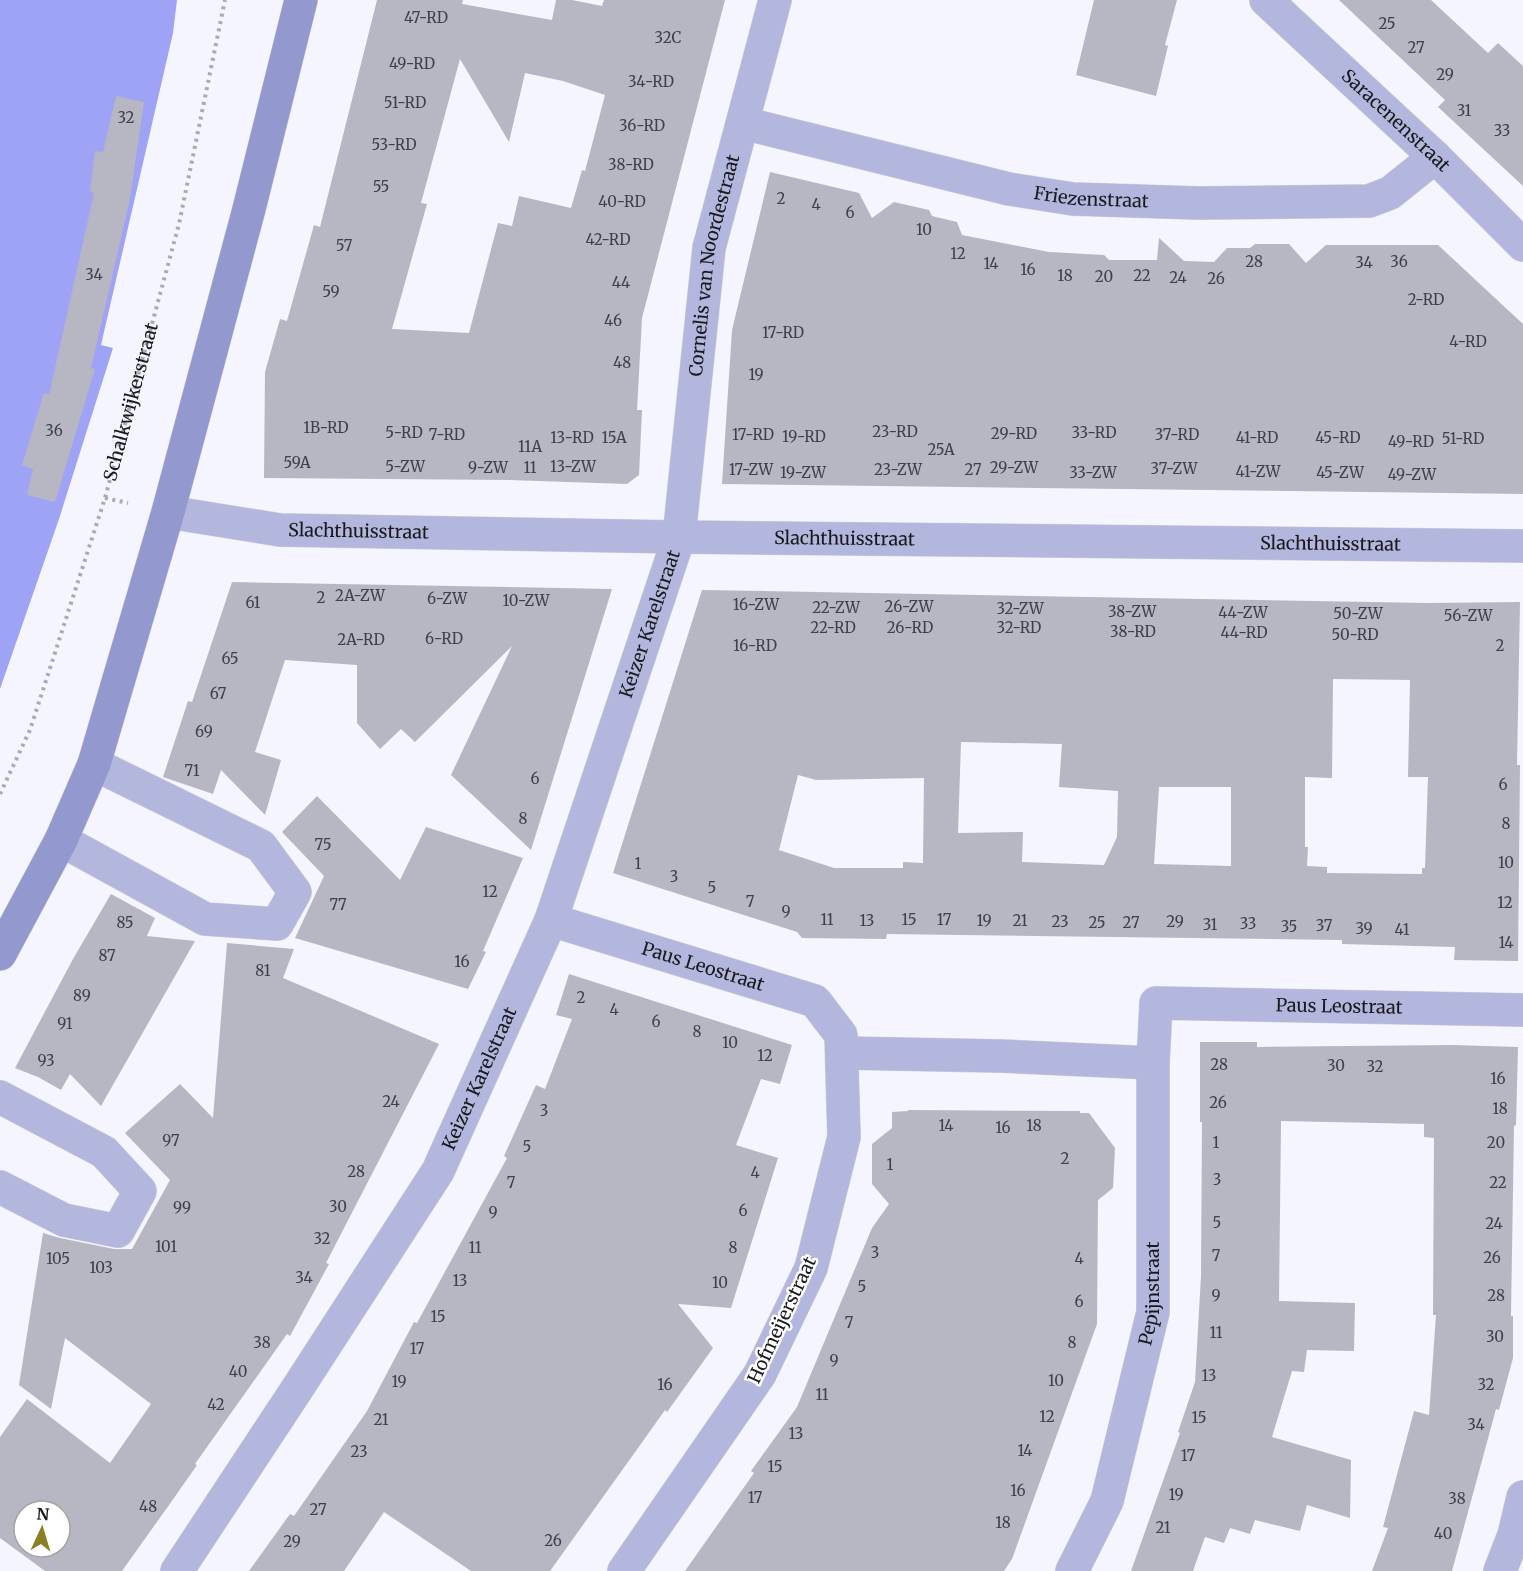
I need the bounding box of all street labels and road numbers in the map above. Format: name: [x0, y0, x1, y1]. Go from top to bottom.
street label: Saracenenstraat: [1337, 64, 1455, 176]
street label: Cornelis van Noordestraat: [684, 152, 744, 377]
street label: Friezenstraat: [1032, 181, 1149, 212]
street label: Schalkwijkerstraat: [98, 320, 163, 484]
street label: Slachthuisstraat: [288, 518, 429, 544]
street label: Slachthuisstraat: [774, 526, 915, 551]
street label: Slachthuisstraat: [1260, 531, 1401, 556]
street label: Keizer Karelstraat: [614, 547, 685, 701]
street label: Paus Leostraat: [639, 937, 767, 996]
street label: Paus Leostraat: [1275, 993, 1403, 1019]
street label: Keizer Karelstraat: [437, 1003, 521, 1154]
street label: Pepijnstraat: [1133, 1241, 1164, 1348]
street label: Hofmeijerstraat: [742, 1253, 821, 1387]

